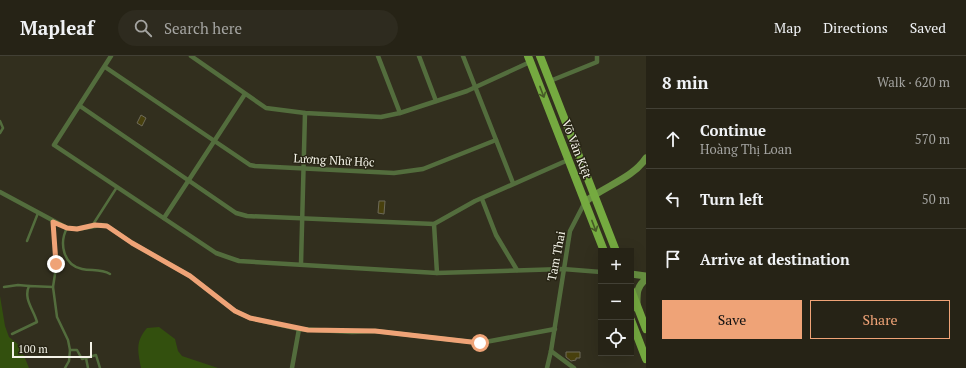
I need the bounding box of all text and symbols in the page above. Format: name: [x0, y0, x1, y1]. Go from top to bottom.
search box: [118, 10, 398, 46]
text: Mapleaf: [20, 15, 94, 40]
icon: search: [132, 17, 154, 39]
text: Search here: [164, 18, 242, 38]
text: Map: [774, 18, 801, 37]
text: Directions: [823, 18, 888, 37]
text: Saved: [910, 18, 946, 37]
text: 8 min: [662, 71, 709, 94]
text: Walk · 620 m: [877, 73, 950, 91]
one-way arrow: [539, 86, 547, 98]
street label: Võ Văn Kiệt: [559, 118, 595, 181]
text: Continue: [700, 120, 766, 140]
icon: ahead: [662, 128, 684, 150]
text: 570 m: [915, 130, 950, 148]
text: Hoàng Thị Loan: [700, 140, 792, 158]
street label: Lương Nhữ Hộc: [293, 150, 375, 170]
icon: left: [662, 188, 684, 210]
text: Turn left: [700, 189, 764, 209]
text: 50 m: [922, 190, 950, 208]
one-way arrow: [591, 220, 599, 232]
street label: Tam Thai: [544, 229, 568, 282]
map controls: [598, 248, 634, 356]
button: +: [598, 248, 634, 284]
icon: arrive: [662, 248, 684, 270]
text: Arrive at destination: [700, 249, 850, 269]
route end: [47, 255, 65, 273]
button: −: [598, 284, 634, 320]
button: Save: [662, 300, 802, 339]
button: Share: [810, 300, 950, 339]
button: locate: [598, 320, 634, 356]
route start: [471, 334, 489, 352]
scale bar: [12, 340, 92, 359]
text: 100 m: [18, 342, 48, 356]

